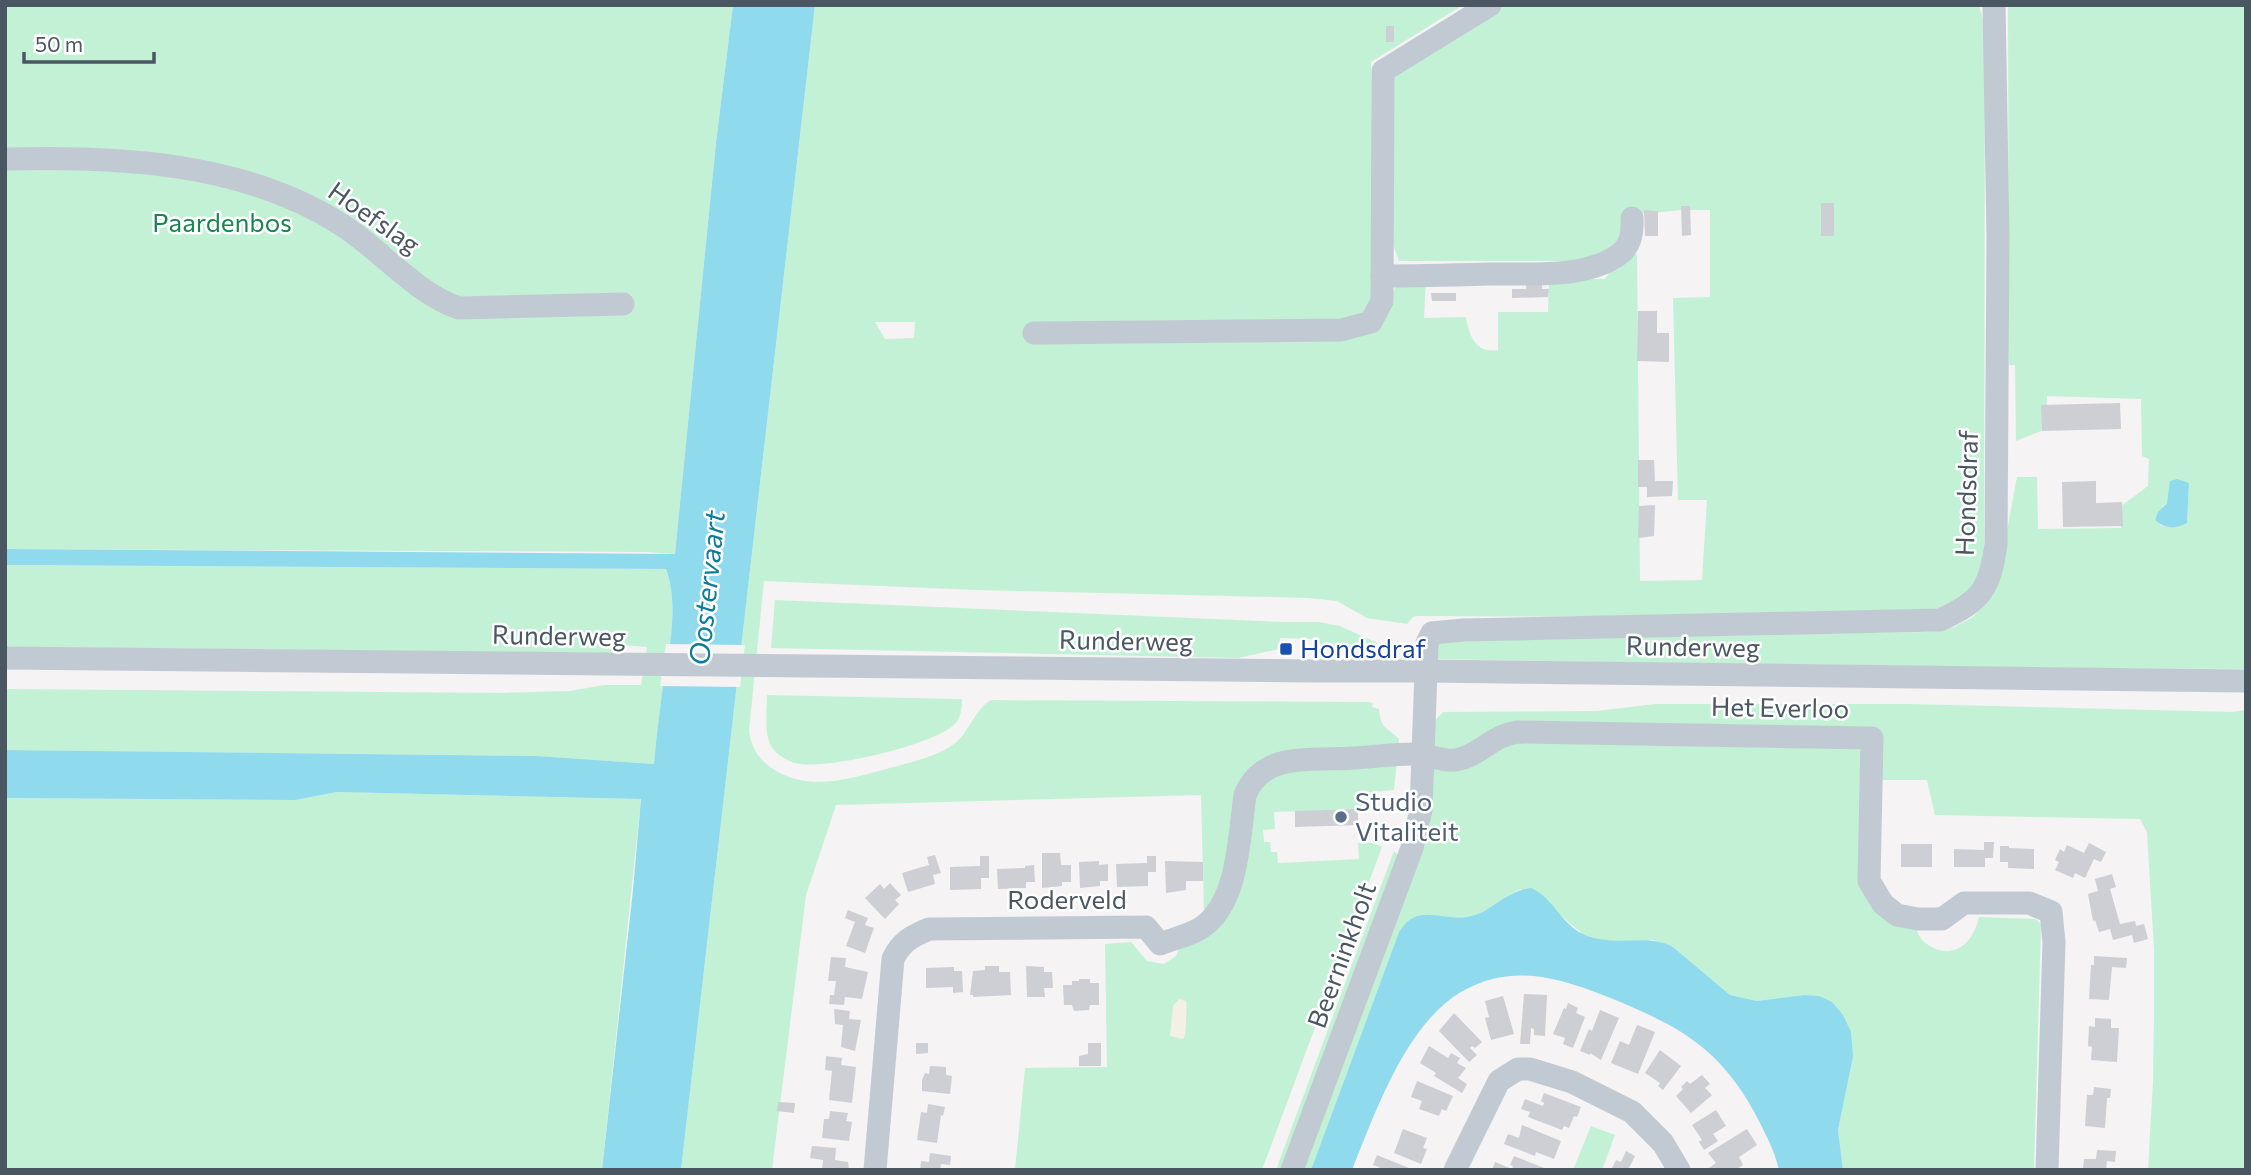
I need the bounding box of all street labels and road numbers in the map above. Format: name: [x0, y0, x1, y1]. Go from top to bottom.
street label: Hoefslag: [323, 174, 427, 259]
street label: Hondsdraf: [1948, 429, 1983, 556]
street label: Runderweg: [492, 618, 626, 651]
street label: Runderweg: [1059, 623, 1193, 656]
street label: Runderweg: [1626, 629, 1760, 662]
street label: Het Everloo: [1711, 690, 1849, 723]
street label: Beerninkholt: [1300, 877, 1381, 1032]
street label: Roderveld: [1007, 883, 1127, 914]

